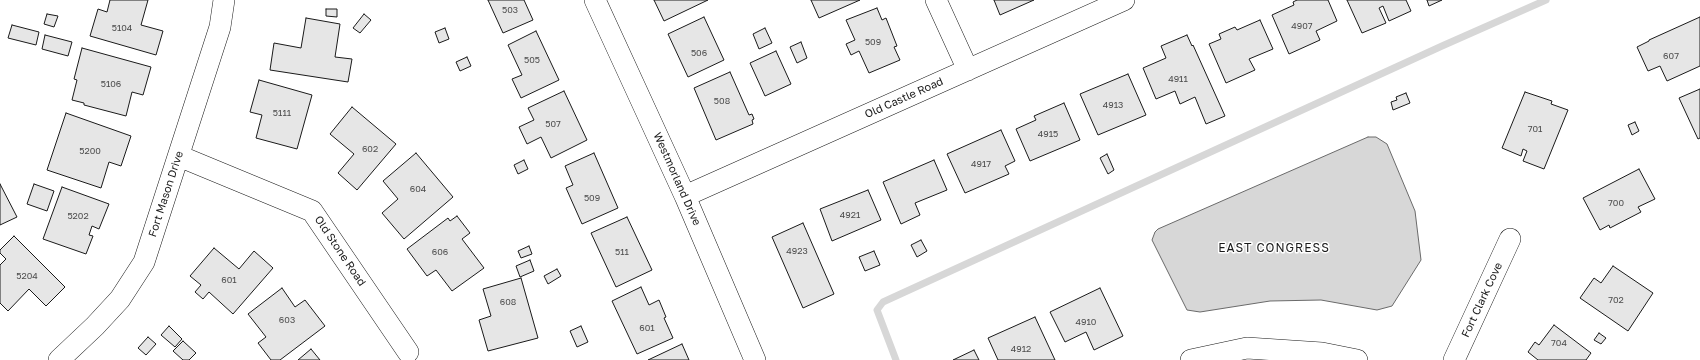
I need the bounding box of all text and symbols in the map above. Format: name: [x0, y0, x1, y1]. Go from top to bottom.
house number: 503: [502, 5, 518, 15]
house number: 4907: [1291, 21, 1313, 31]
house number: 5104: [112, 23, 132, 33]
house number: 509: [865, 37, 881, 47]
house number: 506: [691, 48, 707, 58]
house number: 607: [1663, 51, 1679, 61]
house number: 505: [524, 55, 540, 65]
house number: 4911: [1168, 74, 1188, 84]
street label: Old Castle Road: [863, 75, 945, 121]
house number: 5106: [101, 79, 121, 89]
house number: 508: [714, 96, 730, 106]
house number: 4913: [1103, 100, 1123, 110]
house number: 5111: [273, 108, 291, 118]
house number: 507: [545, 119, 561, 129]
house number: 701: [1528, 124, 1542, 134]
house number: 4915: [1038, 129, 1058, 139]
street label: Westmorland Drive: [651, 130, 703, 228]
house number: 602: [362, 144, 378, 154]
house number: 5200: [79, 146, 101, 156]
street label: Fort Mason Drive: [146, 149, 186, 239]
house number: 4917: [971, 159, 991, 169]
house number: 604: [410, 184, 426, 194]
house number: 509: [584, 193, 600, 203]
house number: 700: [1608, 198, 1624, 208]
house number: 4921: [840, 210, 860, 220]
house number: 5202: [67, 211, 89, 221]
street label: Old Stone Road: [312, 213, 368, 289]
district label: EAST CONGRESS: [1218, 241, 1330, 255]
house number: 4923: [786, 246, 808, 256]
house number: 606: [432, 247, 448, 257]
house number: 511: [615, 247, 629, 257]
street label: Fort Clark Cove: [1459, 260, 1505, 340]
house number: 5204: [16, 271, 38, 281]
house number: 601: [221, 275, 237, 285]
house number: 702: [1608, 295, 1624, 305]
house number: 608: [500, 297, 516, 307]
house number: 603: [279, 315, 295, 325]
house number: 4910: [1076, 317, 1096, 327]
house number: 601: [639, 323, 655, 333]
house number: 704: [1551, 338, 1567, 348]
house number: 4912: [1011, 344, 1031, 354]

